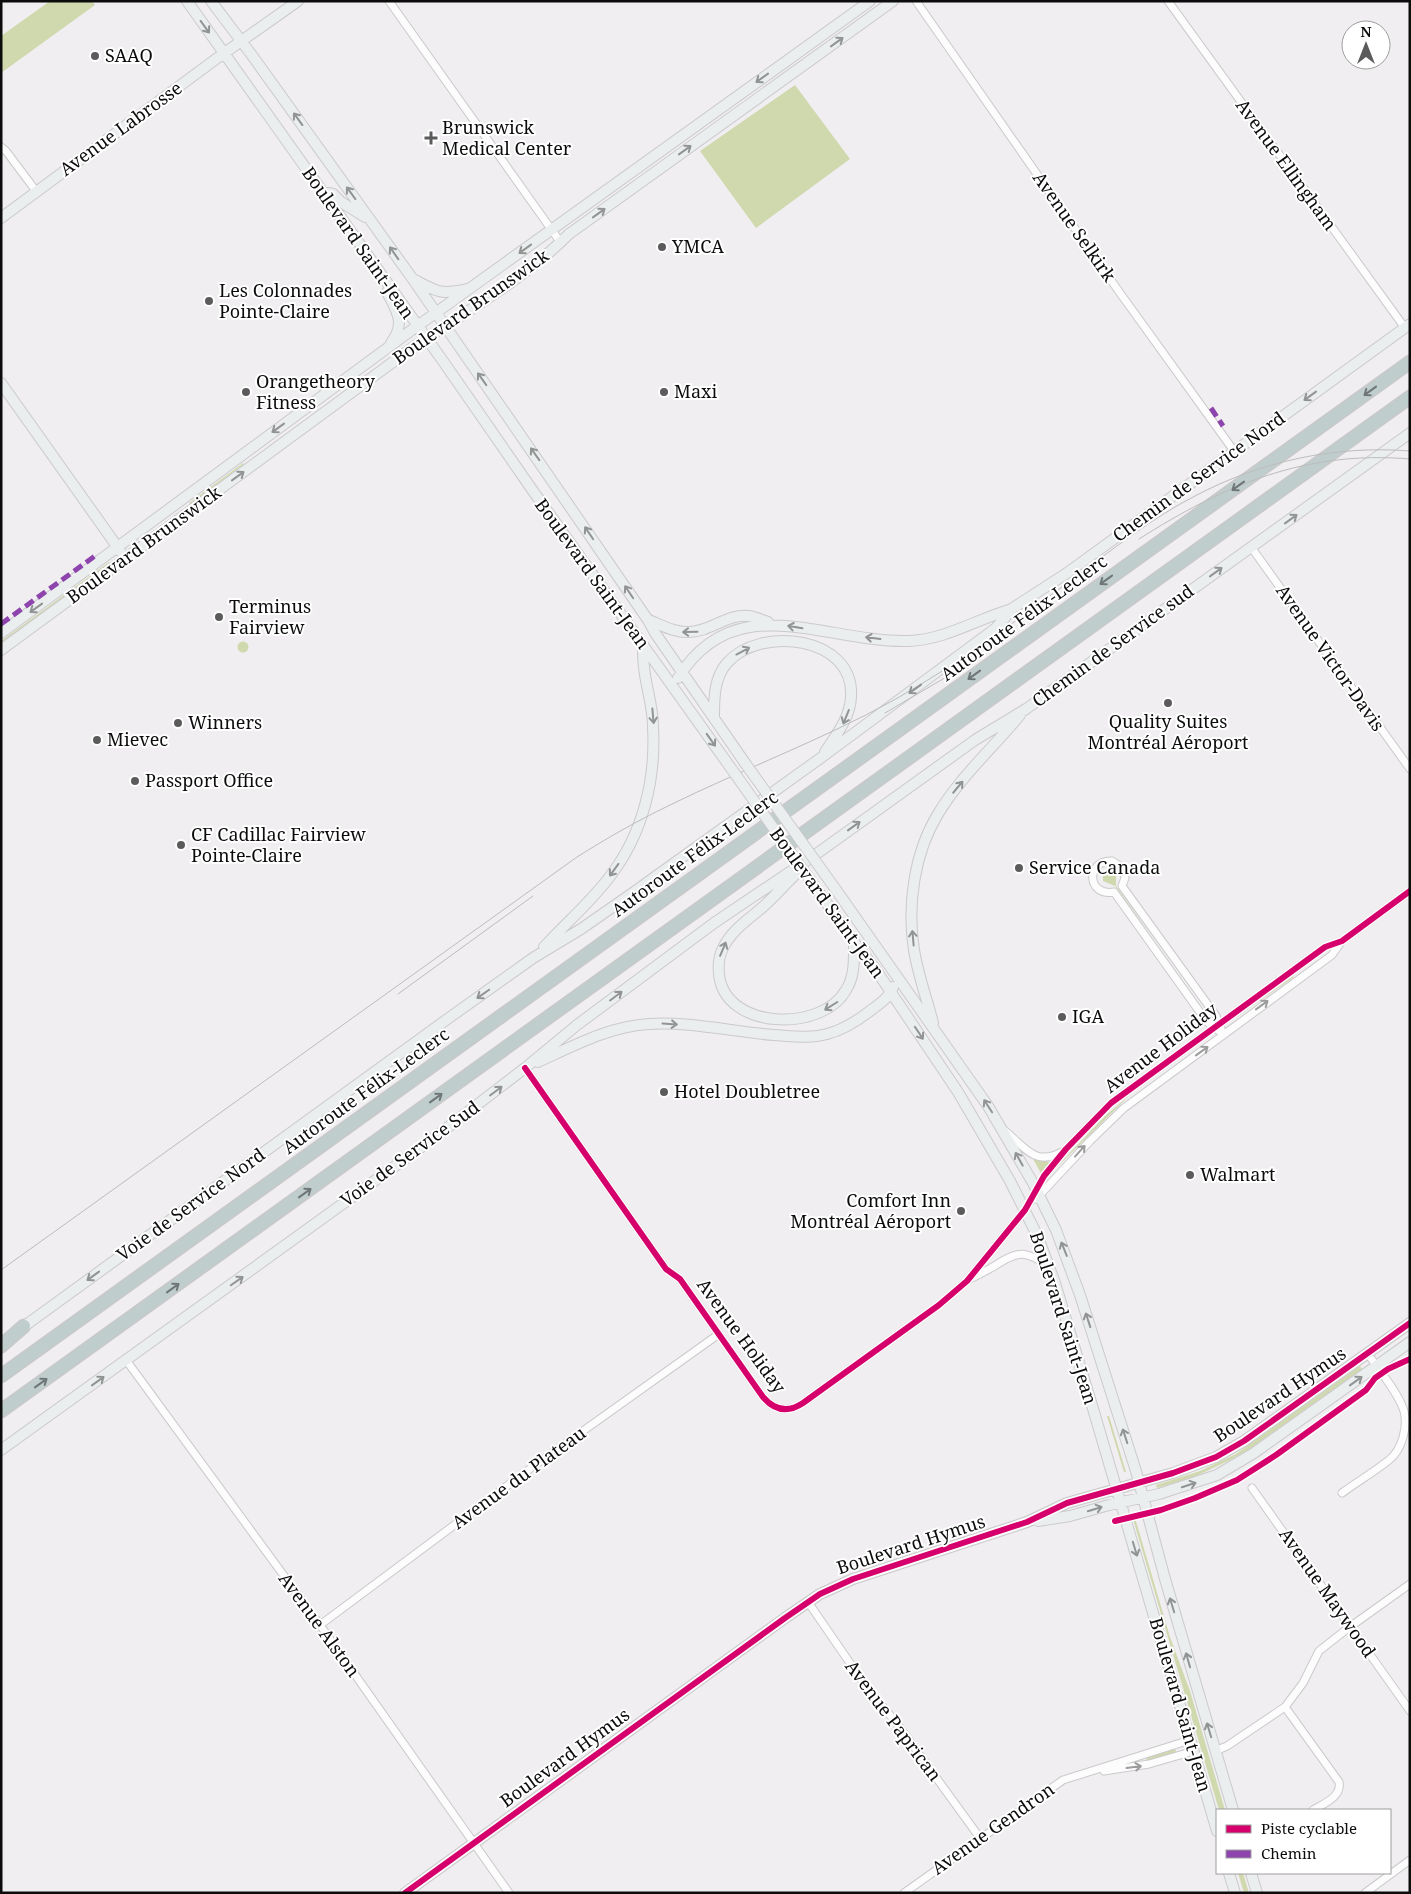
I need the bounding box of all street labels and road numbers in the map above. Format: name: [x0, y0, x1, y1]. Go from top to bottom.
street label: Avenue Labrosse: [54, 76, 187, 181]
street label: Avenue Ellingham: [1231, 94, 1343, 235]
street label: Boulevard Saint-Jean: [297, 162, 421, 324]
street label: Avenue Selkirk: [1028, 167, 1122, 287]
street label: Boulevard Brunswick: [388, 243, 554, 369]
street label: Chemin de Service Nord: [1107, 406, 1289, 547]
street label: Boulevard Brunswick: [61, 480, 226, 608]
street label: Boulevard Saint-Jean: [530, 493, 656, 654]
street label: Autoroute Félix-Leclerc: [935, 548, 1112, 686]
street label: Chemin de Service sud: [1027, 578, 1198, 712]
street label: Avenue Victor-Davis: [1271, 579, 1391, 736]
street label: Autoroute Félix-Leclerc: [606, 784, 783, 922]
street label: Boulevard Saint-Jean: [765, 822, 891, 983]
street label: Avenue Holiday: [1099, 996, 1223, 1098]
street label: Autoroute Félix-Leclerc: [277, 1021, 454, 1159]
street label: Voie de Service Sud: [335, 1095, 484, 1212]
street label: Voie de Service Nord: [111, 1142, 269, 1266]
street label: Boulevard Saint-Jean: [1025, 1228, 1103, 1408]
street label: Avenue Holiday: [692, 1273, 792, 1398]
street label: Boulevard Hymus: [1209, 1341, 1350, 1447]
street label: Avenue du Plateau: [447, 1420, 591, 1534]
street label: Boulevard Hymus: [833, 1509, 988, 1579]
street label: Avenue Maywood: [1274, 1523, 1382, 1662]
street label: Avenue Alston: [274, 1567, 366, 1682]
street label: Boulevard Saint-Jean: [1145, 1615, 1217, 1795]
street label: Avenue Paprican: [840, 1655, 948, 1786]
street label: Boulevard Hymus: [495, 1702, 634, 1812]
street label: Avenue Gendron: [926, 1777, 1059, 1879]

